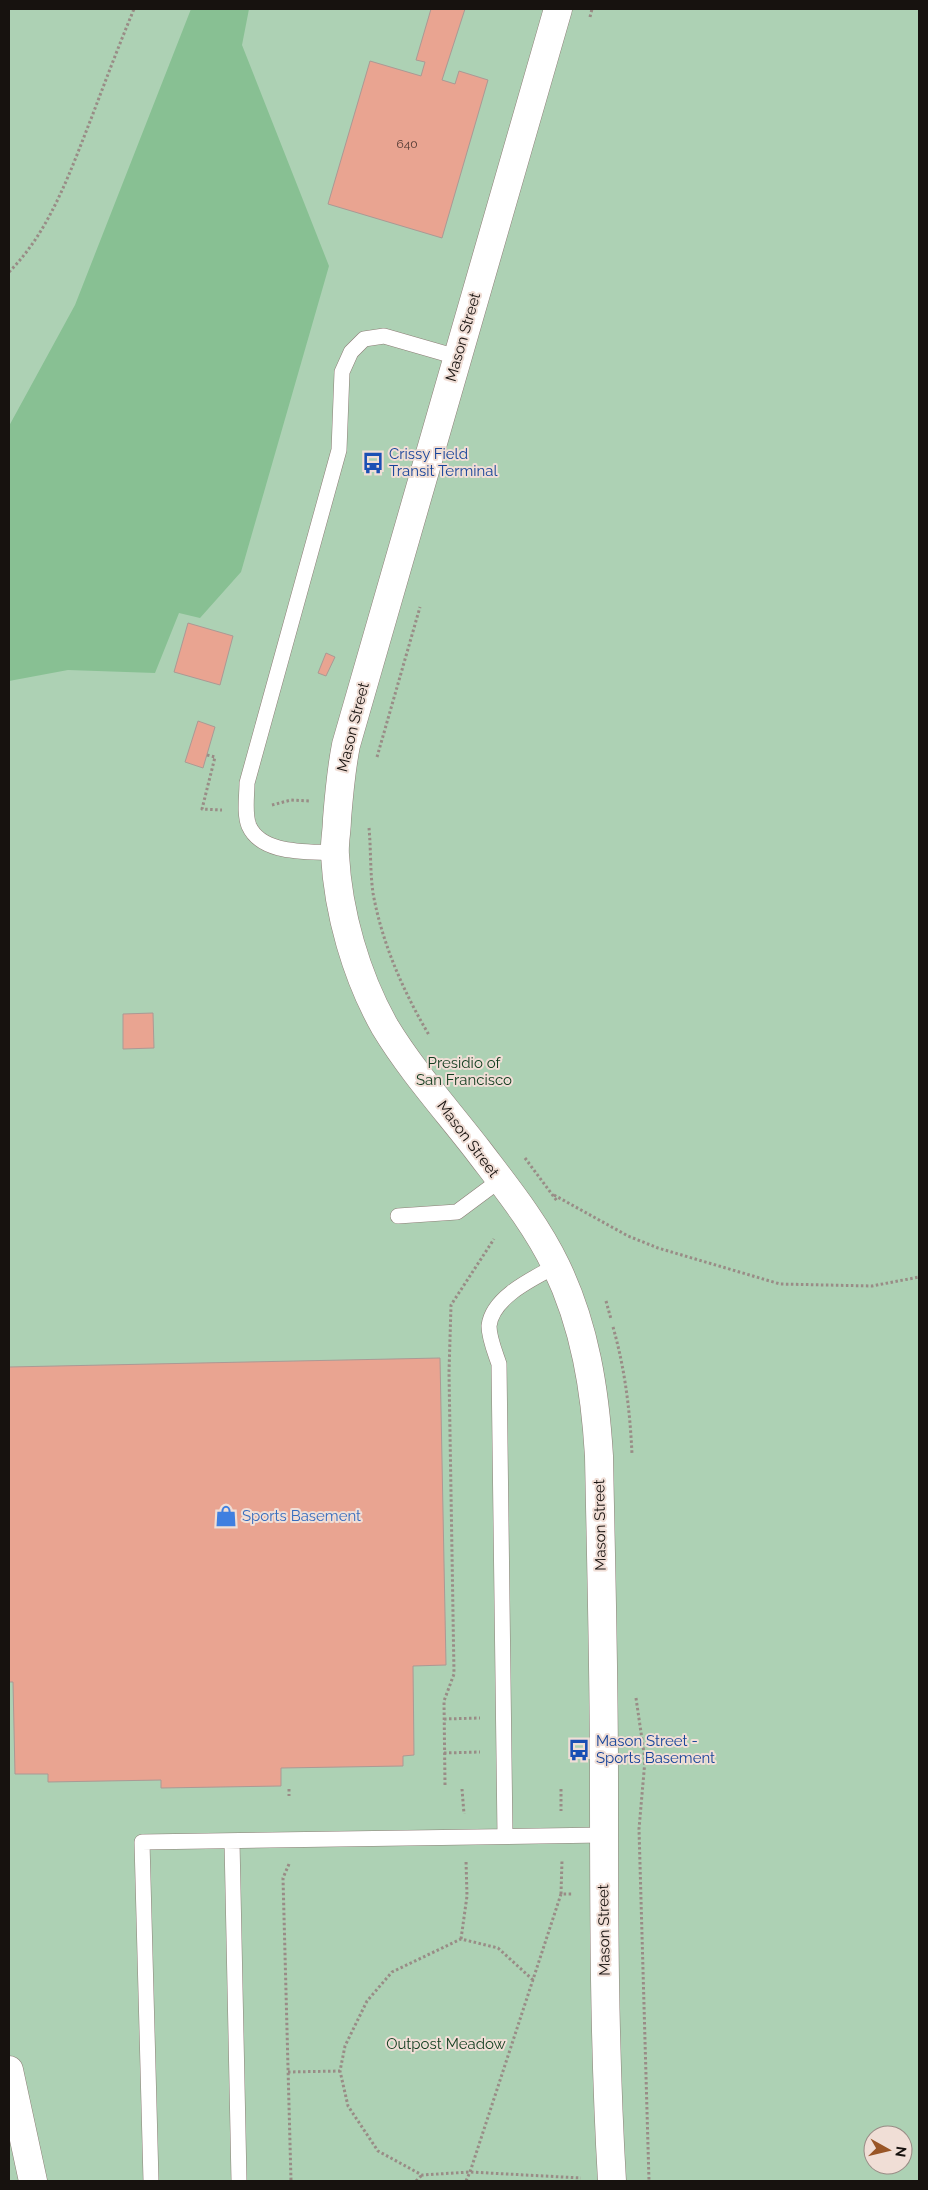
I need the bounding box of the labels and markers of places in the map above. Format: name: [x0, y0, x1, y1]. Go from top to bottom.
place label: Crissy Field Transit Terminal: [389, 445, 498, 480]
bus stop icon: Crissy Field Transit Terminal: [360, 450, 386, 476]
shop icon: Sports Basement: [213, 1503, 239, 1529]
place label: Sports Basement: [242, 1507, 361, 1525]
place label: Mason Street - Sports Basement: [596, 1732, 715, 1767]
bus stop icon: Mason Street - Sports Basement: [566, 1737, 592, 1763]

